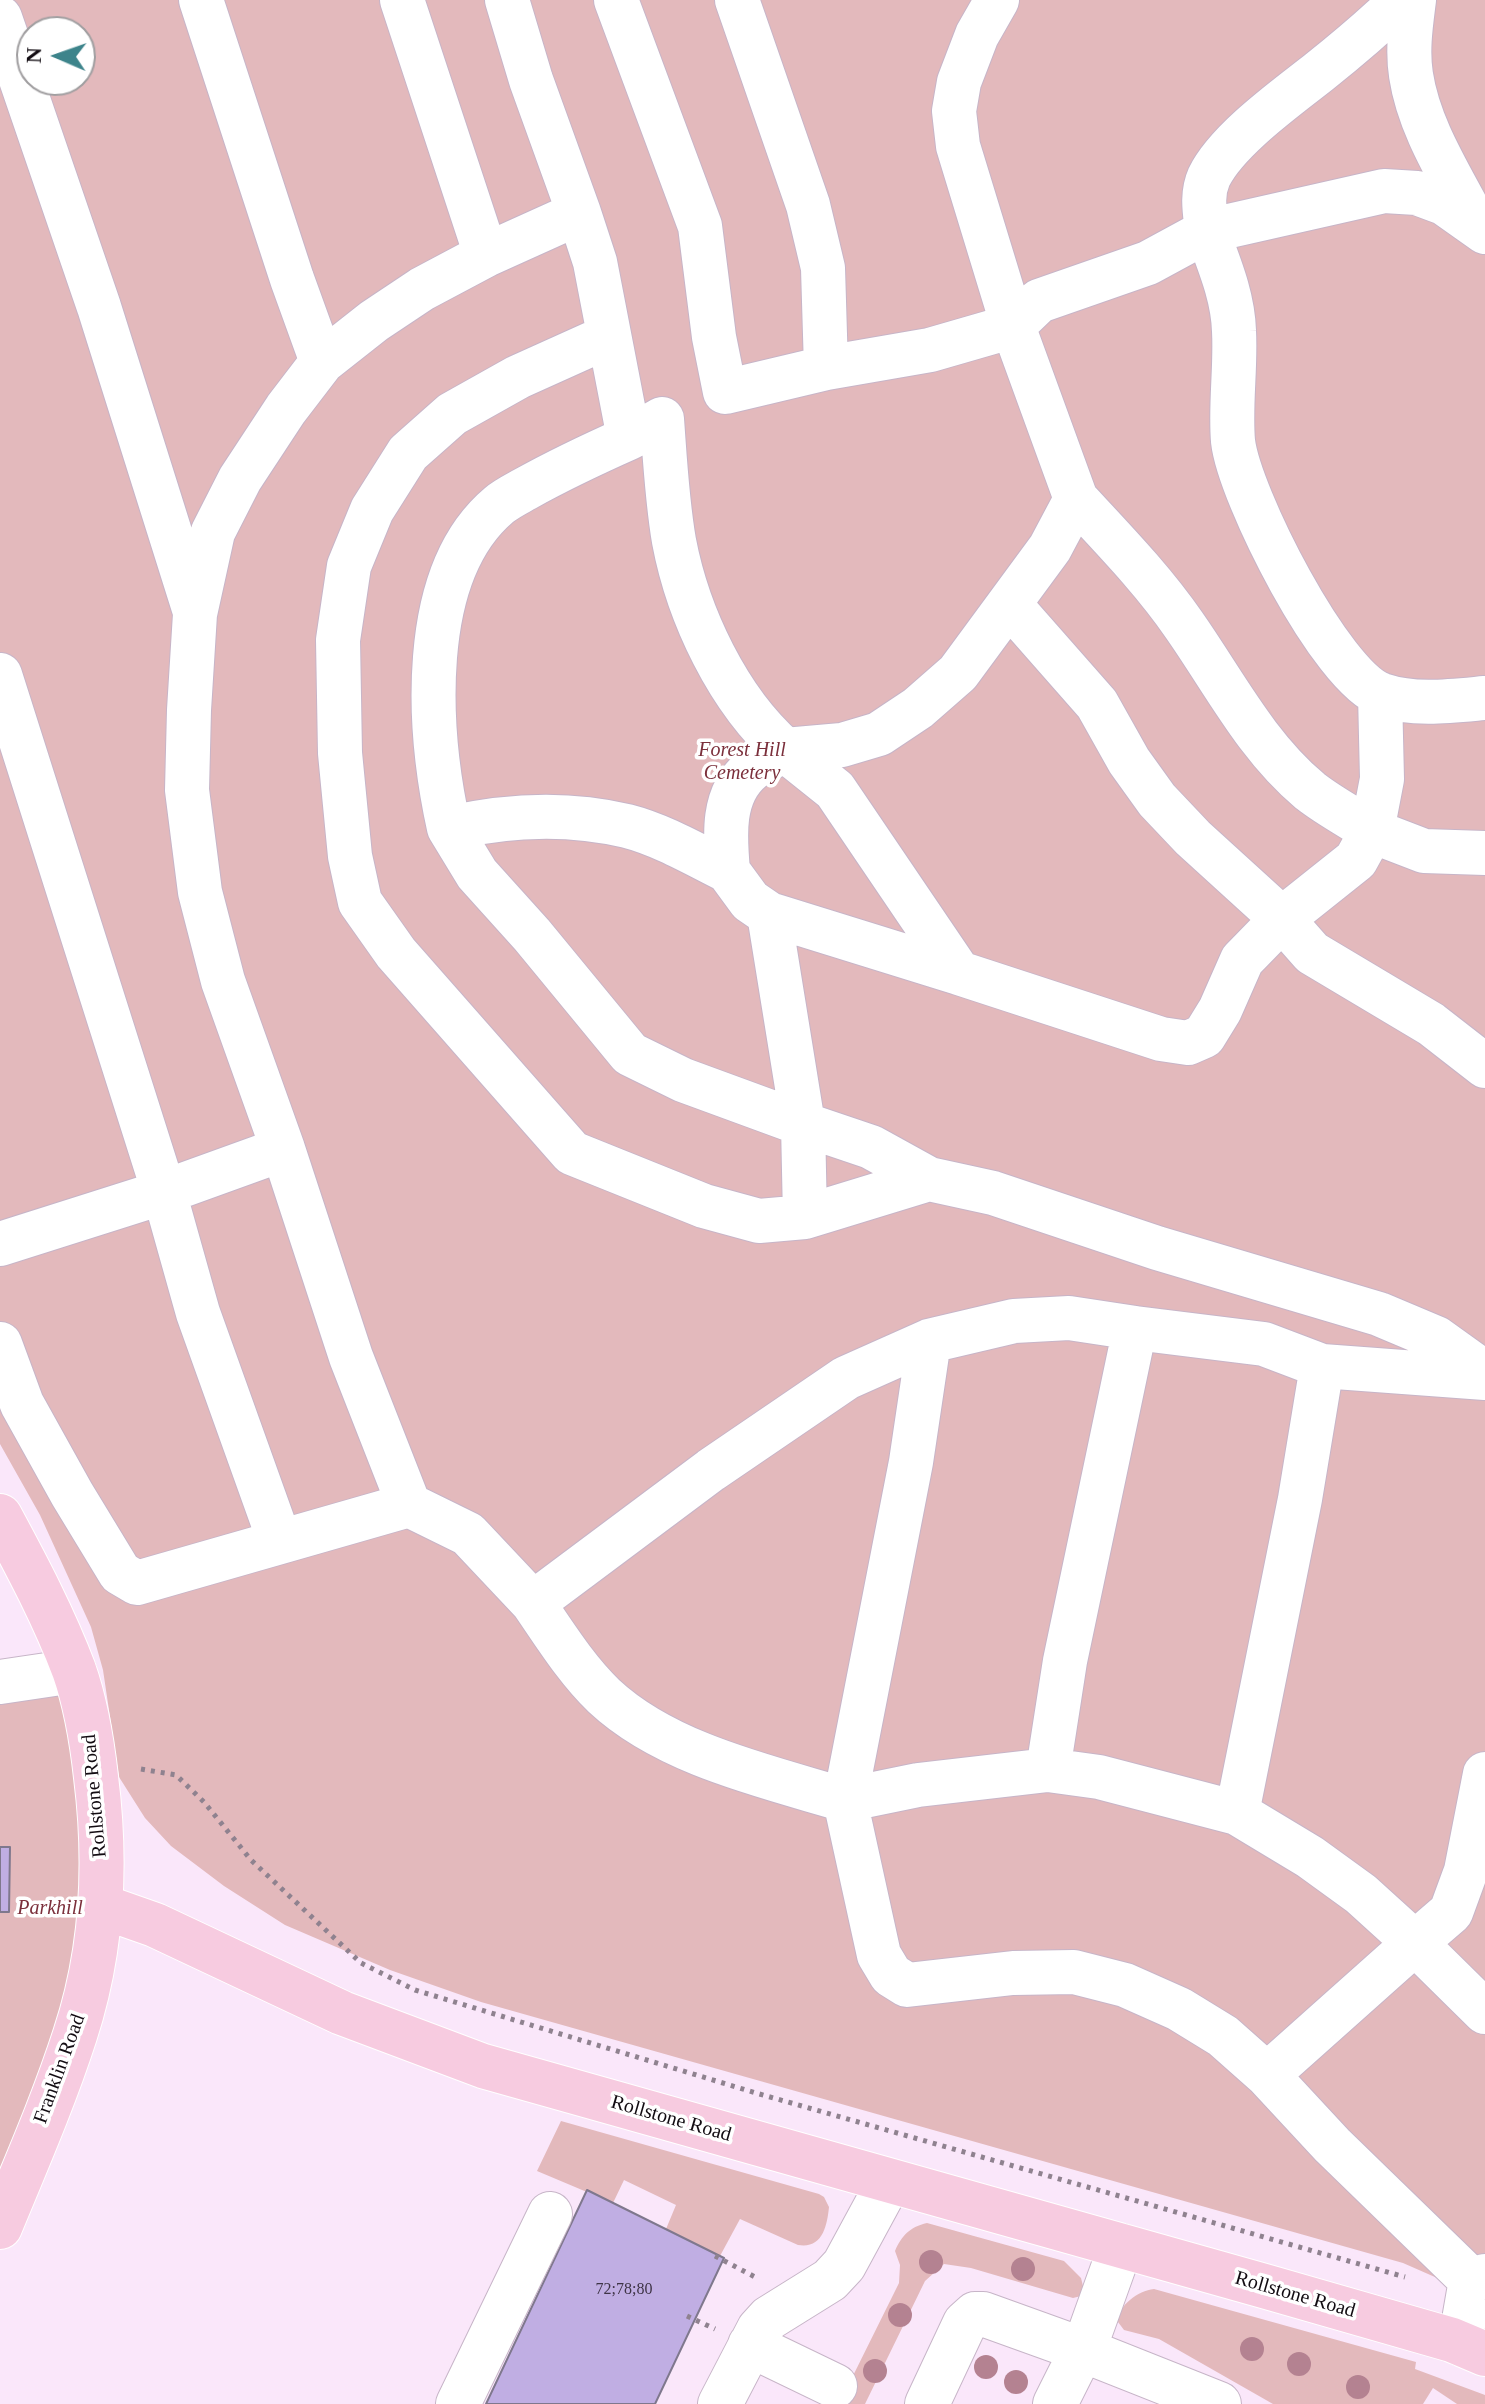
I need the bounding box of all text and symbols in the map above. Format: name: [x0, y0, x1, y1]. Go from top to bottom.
north arrow: [16, 16, 96, 96]
text: N: [21, 47, 46, 64]
park label: Forest Hill Cemetery: [698, 739, 786, 786]
street label: Rollstone Road: [78, 1733, 112, 1859]
park label: Parkhill: [17, 1897, 83, 1921]
street label: Franklin Road: [29, 2011, 91, 2127]
street label: Rollstone Road: [608, 2090, 734, 2148]
street label: Rollstone Road: [1232, 2266, 1358, 2324]
house number: 72;78;80: [596, 2280, 652, 2300]

